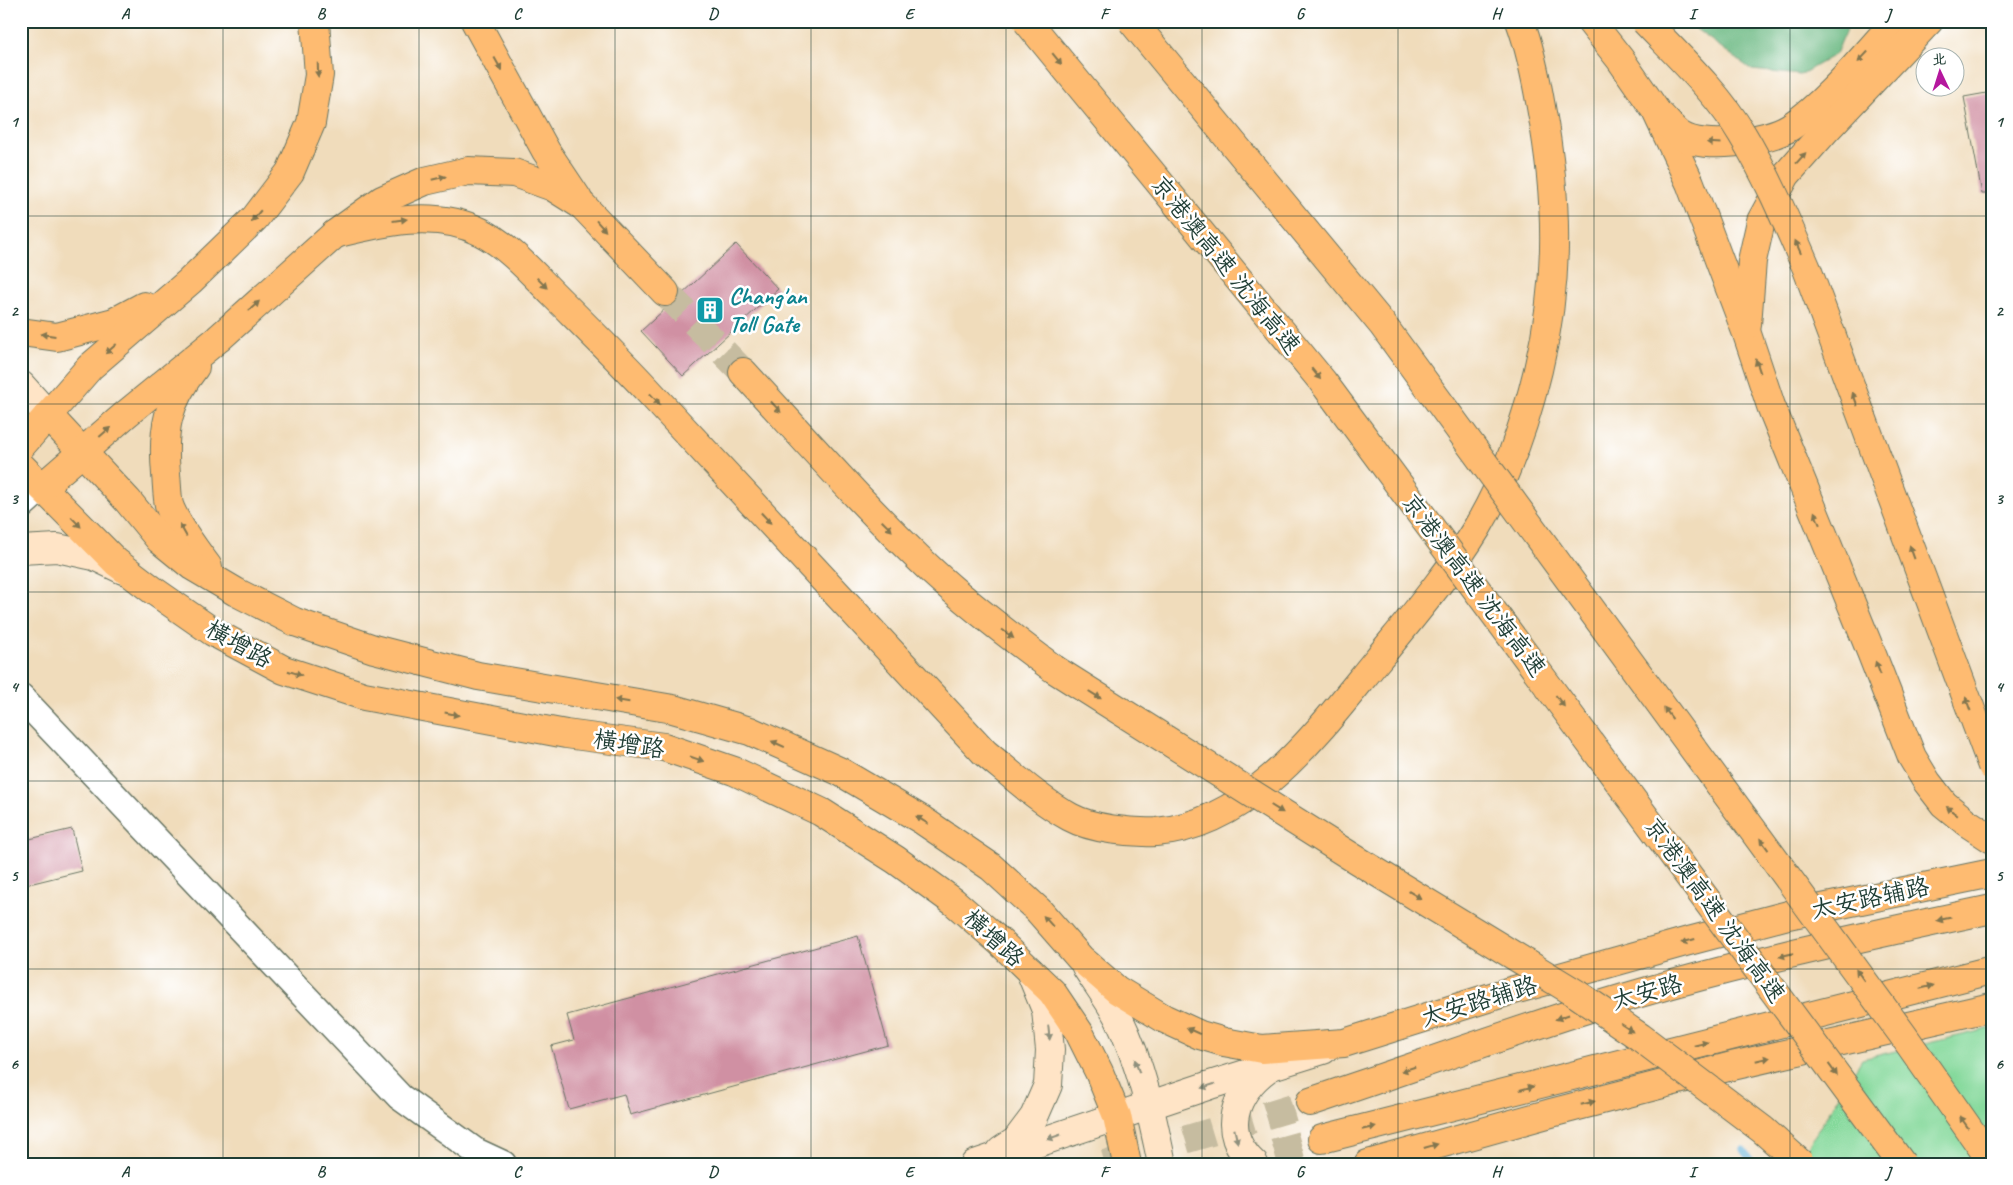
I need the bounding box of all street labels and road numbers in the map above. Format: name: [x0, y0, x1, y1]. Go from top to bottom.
street label: 京港澳高速 沈海高速: [1145, 169, 1307, 361]
street label: 京港澳高速 沈海高速: [1395, 487, 1553, 683]
street label: 横增路: [200, 613, 278, 675]
street label: 横增路: [591, 724, 667, 764]
street label: 京港澳高速 沈海高速: [1638, 811, 1792, 1009]
street label: 太安路辅路: [1808, 871, 1932, 925]
street label: 横增路: [957, 903, 1031, 973]
street label: 太安路: [1608, 968, 1686, 1016]
street label: 太安路辅路: [1417, 969, 1541, 1033]

